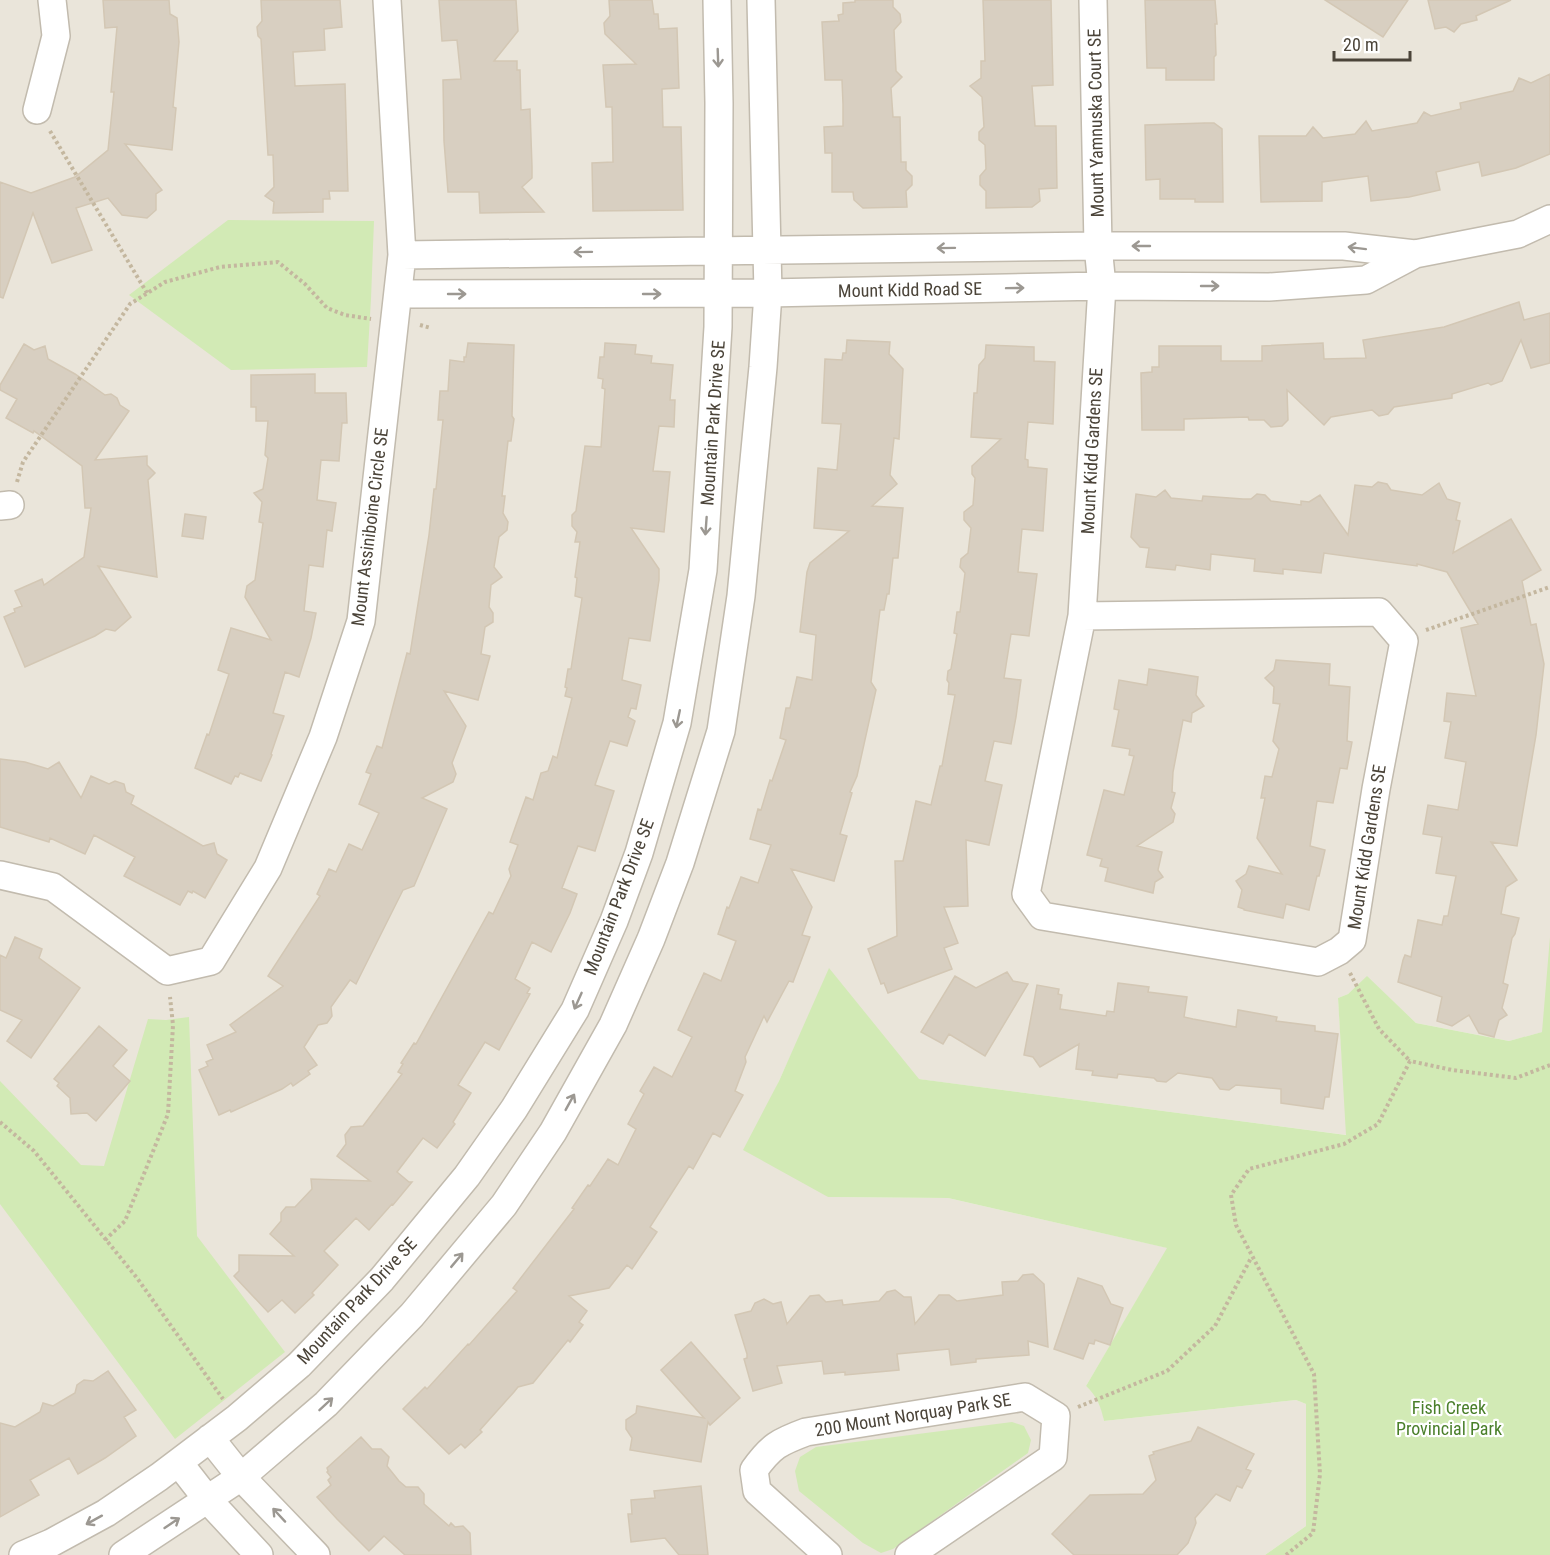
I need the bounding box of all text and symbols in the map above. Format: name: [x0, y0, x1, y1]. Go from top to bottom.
scale bar: [1334, 24, 1410, 62]
street label: Mount Yamnuska Court SE: [1083, 28, 1108, 217]
text: 20 m: [1343, 34, 1378, 55]
one-way arrow: [712, 48, 724, 68]
one-way arrow: [1132, 240, 1152, 252]
one-way arrow: [937, 242, 957, 254]
one-way arrow: [1348, 242, 1368, 253]
one-way arrow: [574, 246, 594, 258]
street label: Mount Kidd Road SE: [838, 278, 982, 301]
one-way arrow: [1200, 280, 1220, 292]
one-way arrow: [1005, 282, 1025, 293]
one-way arrow: [447, 288, 467, 300]
one-way arrow: [642, 288, 662, 300]
street label: Mountain Park Drive SE: [696, 340, 729, 506]
street label: Mount Kidd Gardens SE: [1077, 367, 1106, 535]
street label: Mount Assiniboine Circle SE: [347, 427, 392, 627]
one-way arrow: [701, 516, 712, 536]
one-way arrow: [672, 708, 683, 728]
street label: Mount Kidd Gardens SE: [1343, 763, 1390, 931]
street label: Mountain Park Drive SE: [579, 816, 658, 978]
one-way arrow: [572, 992, 584, 1010]
one-way arrow: [565, 1093, 576, 1111]
street label: Mountain Park Drive SE: [293, 1233, 421, 1368]
one-way arrow: [451, 1252, 464, 1268]
street label: 200 Mount Norquay Park SE: [813, 1389, 1012, 1440]
one-way arrow: [318, 1396, 333, 1411]
park label: Fish Creek Provincial Park: [1396, 1397, 1502, 1439]
one-way arrow: [272, 1508, 286, 1523]
one-way arrow: [85, 1515, 103, 1526]
one-way arrow: [163, 1517, 180, 1529]

